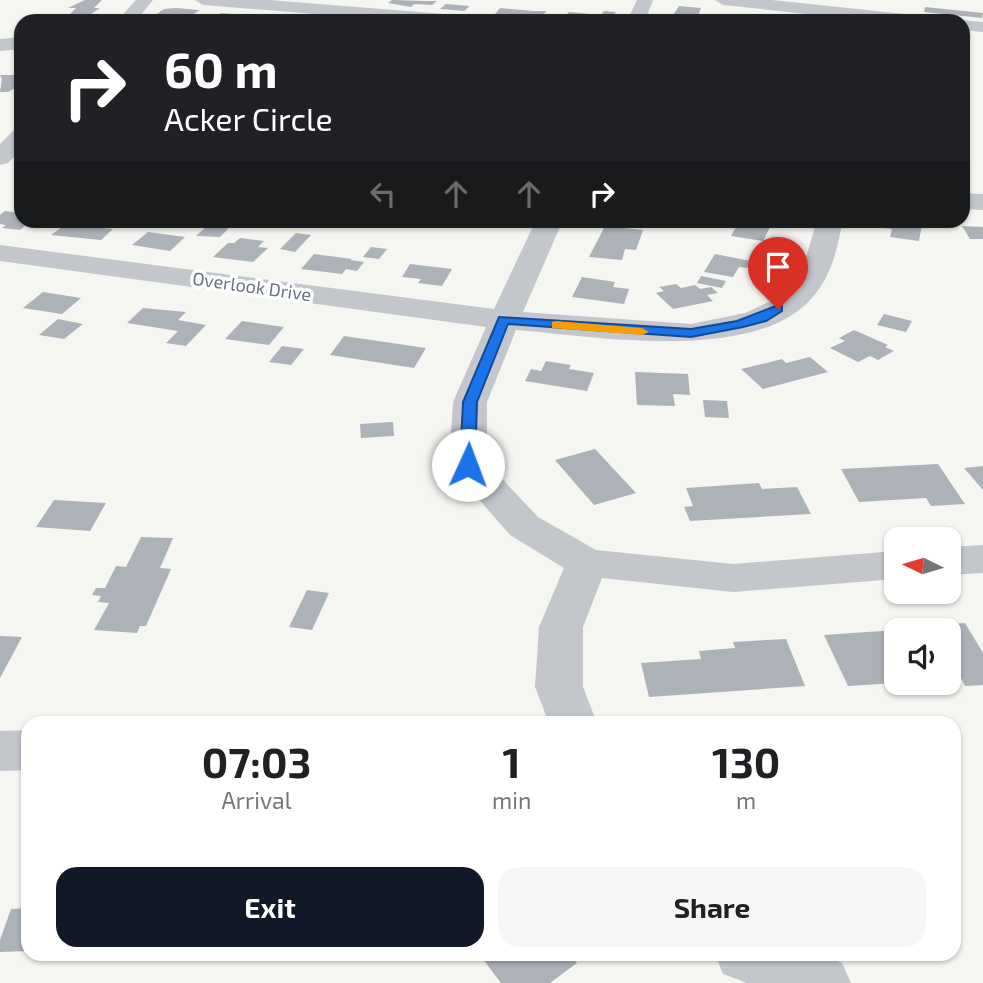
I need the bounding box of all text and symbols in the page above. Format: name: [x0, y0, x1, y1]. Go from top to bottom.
text: 60 m: [164, 39, 278, 98]
icon: right: [49, 42, 140, 133]
text: Acker Circle: [164, 99, 333, 137]
icon: left: [364, 175, 402, 213]
icon: ahead: [437, 175, 475, 213]
icon: ahead: [510, 175, 548, 213]
icon: right: [583, 175, 621, 213]
pin: [748, 237, 808, 309]
icon: arrive: [759, 248, 797, 286]
street label: Overlook Drive: [191, 267, 313, 305]
position arrow: [431, 428, 505, 502]
north arrow: [884, 527, 961, 604]
map controls: [884, 527, 961, 695]
button: sound: [884, 618, 961, 695]
text: 07:03: [202, 736, 311, 786]
text: 1: [503, 736, 521, 786]
text: 130: [712, 736, 780, 786]
text: Arrival: [222, 786, 292, 814]
text: min: [492, 786, 531, 814]
text: m: [736, 786, 756, 814]
button: Exit: [56, 867, 484, 947]
button: Share: [498, 867, 926, 947]

